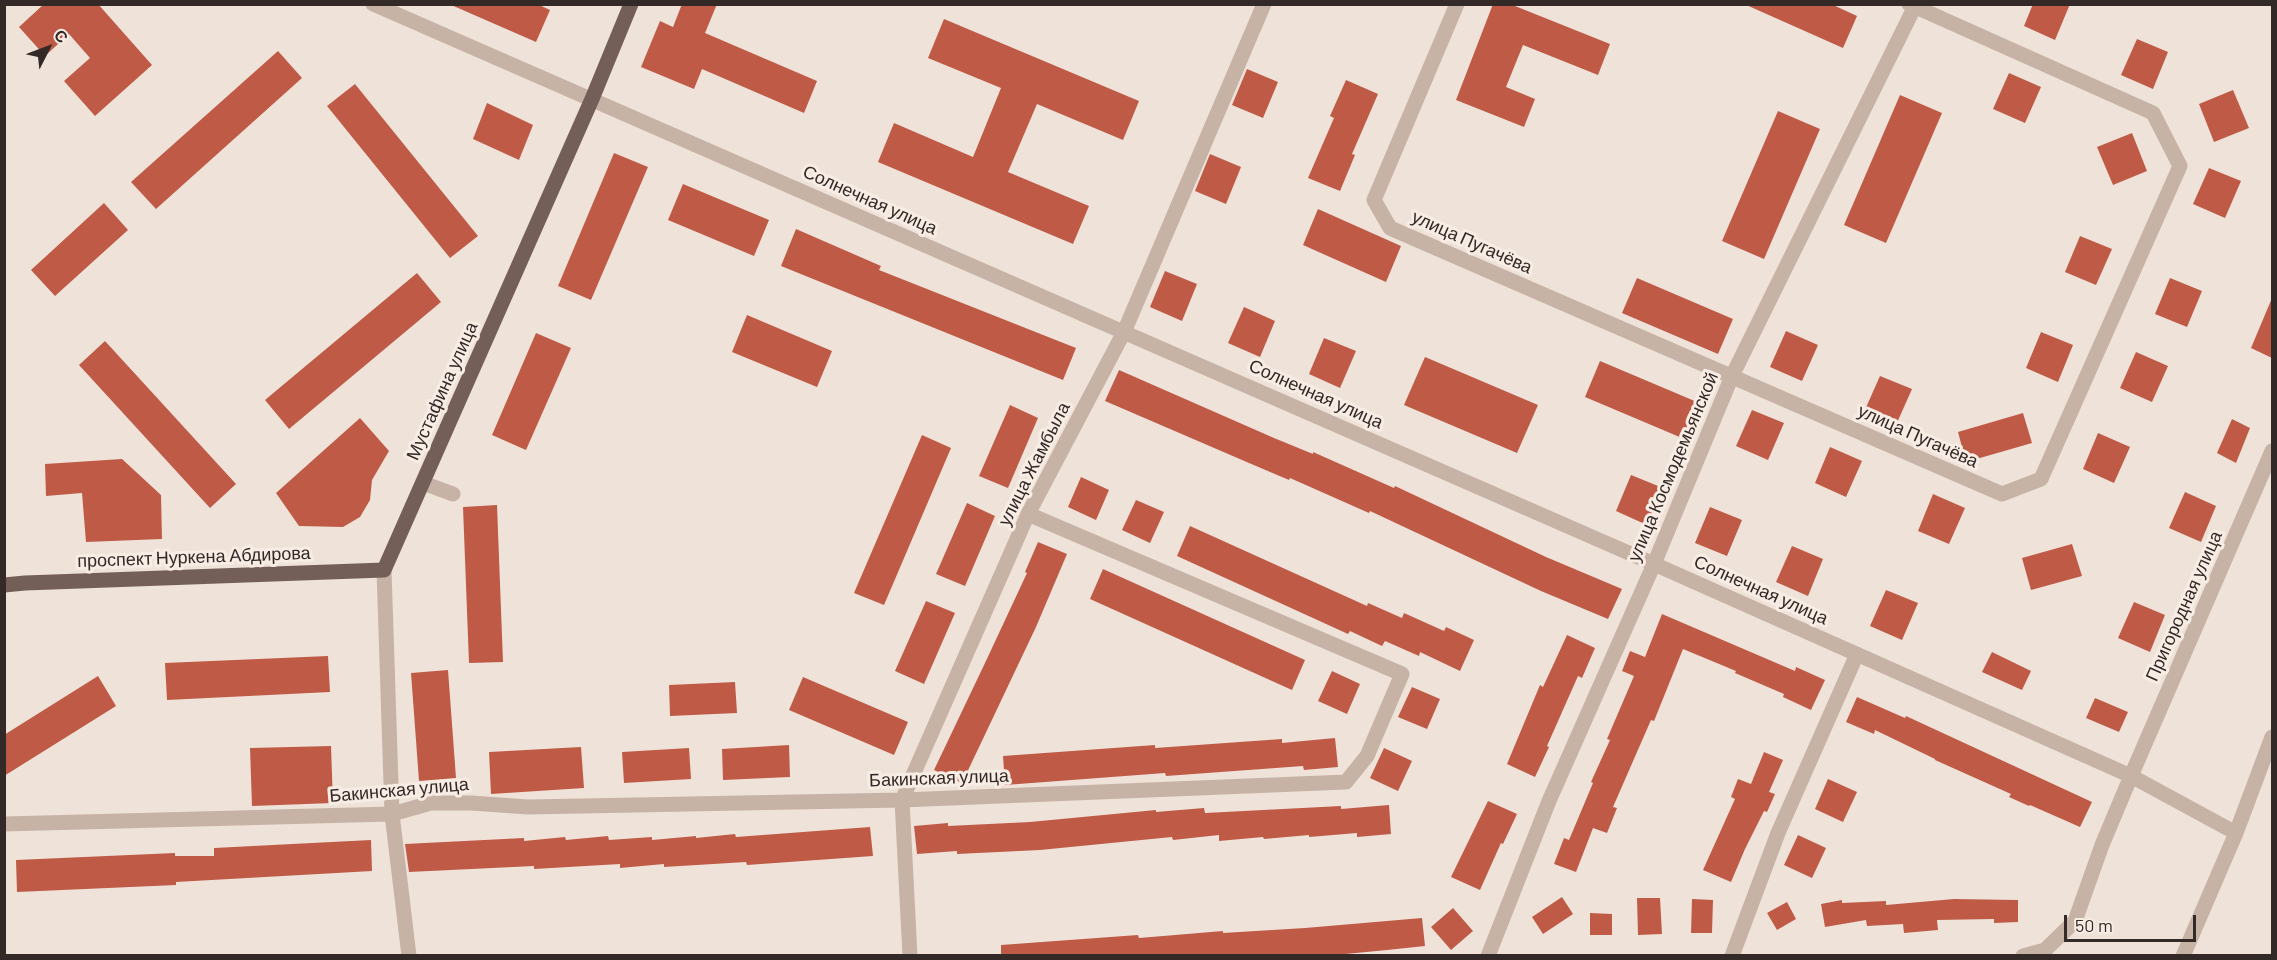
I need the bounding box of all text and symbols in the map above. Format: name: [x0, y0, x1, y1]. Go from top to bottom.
north arrow: [18, 18, 78, 78]
text: С: [51, 25, 73, 46]
street label: Солнечная улица: [800, 161, 940, 239]
street label: улица Пугачёва: [1408, 206, 1536, 278]
street label: Мустафина улица: [402, 319, 482, 463]
street label: Солнечная улица: [1246, 355, 1386, 433]
street label: улица Космодемьянской: [1623, 369, 1723, 565]
street label: улица Жамбыла: [994, 399, 1074, 529]
street label: улица Пугачёва: [1854, 400, 1982, 472]
street label: Пригородная улица: [2141, 528, 2227, 684]
street label: проспект Нуркена Абдирова: [77, 542, 311, 572]
street label: Солнечная улица: [1691, 551, 1831, 629]
street label: Бакинская улица: [869, 765, 1009, 791]
street label: Бакинская улица: [328, 773, 470, 807]
scale bar: [2067, 903, 2199, 941]
text: 50 m: [2075, 914, 2113, 936]

